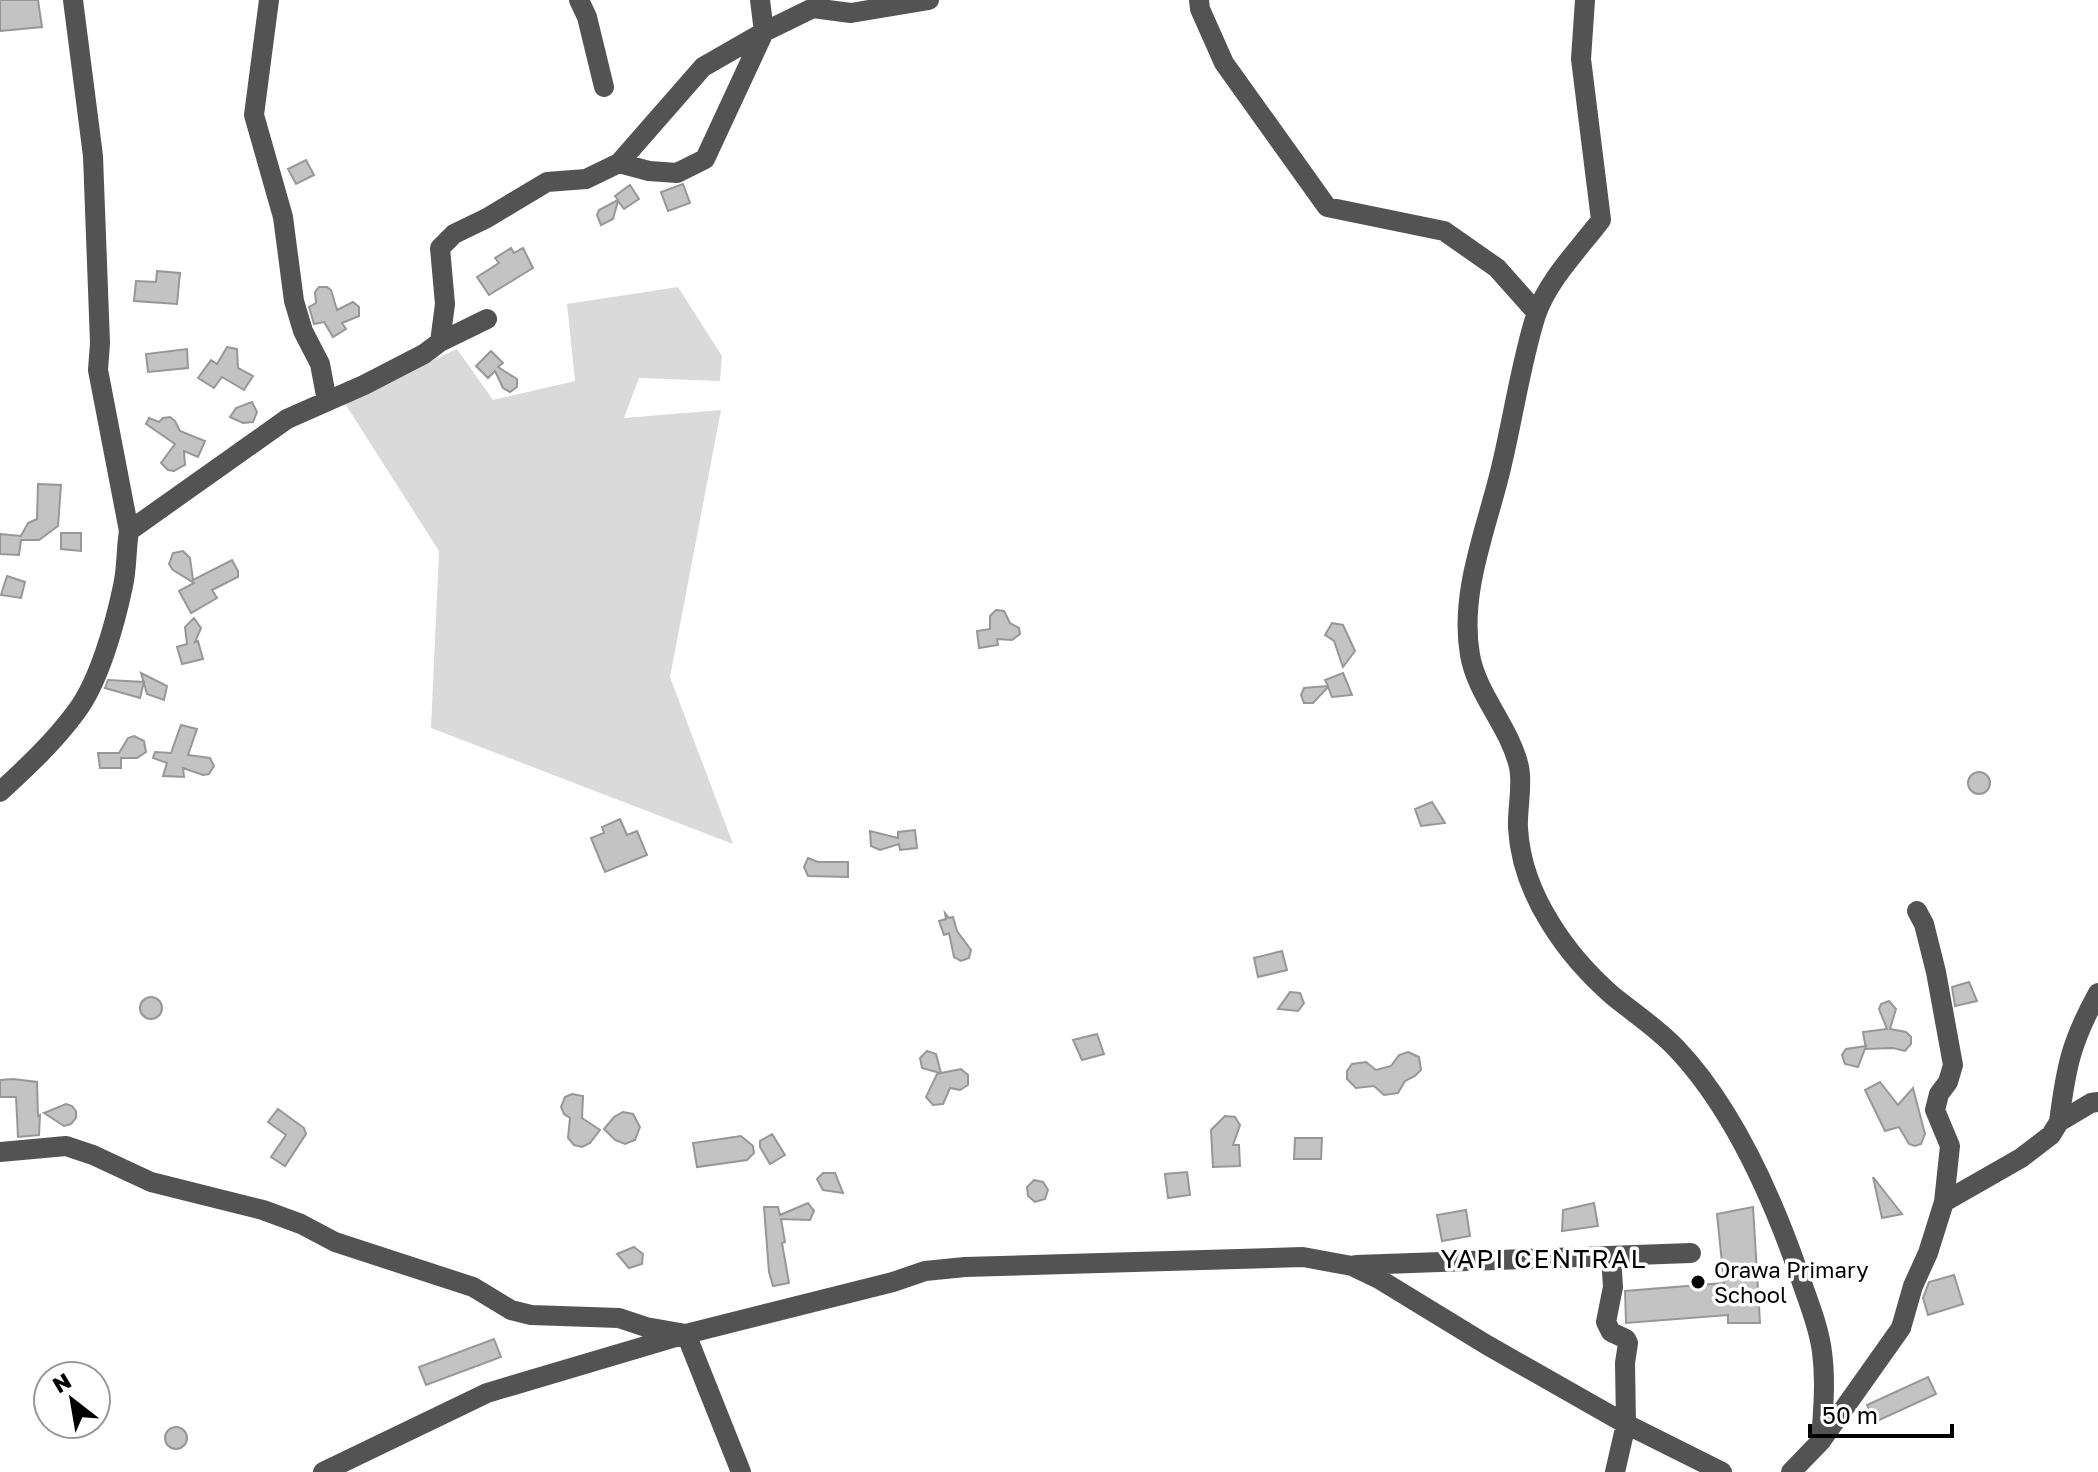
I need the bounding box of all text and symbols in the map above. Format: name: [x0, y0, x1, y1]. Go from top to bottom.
district label: YAPI CENTRAL: [1441, 1243, 1647, 1274]
place label: Orawa Primary School: [1714, 1256, 1869, 1308]
marker: Orawa Primary School: [1689, 1273, 1707, 1291]
north arrow: [32, 1360, 112, 1440]
text: N: [47, 1367, 76, 1398]
scale bar: [1810, 1388, 1952, 1438]
text: 50 m: [1822, 1400, 1878, 1429]

